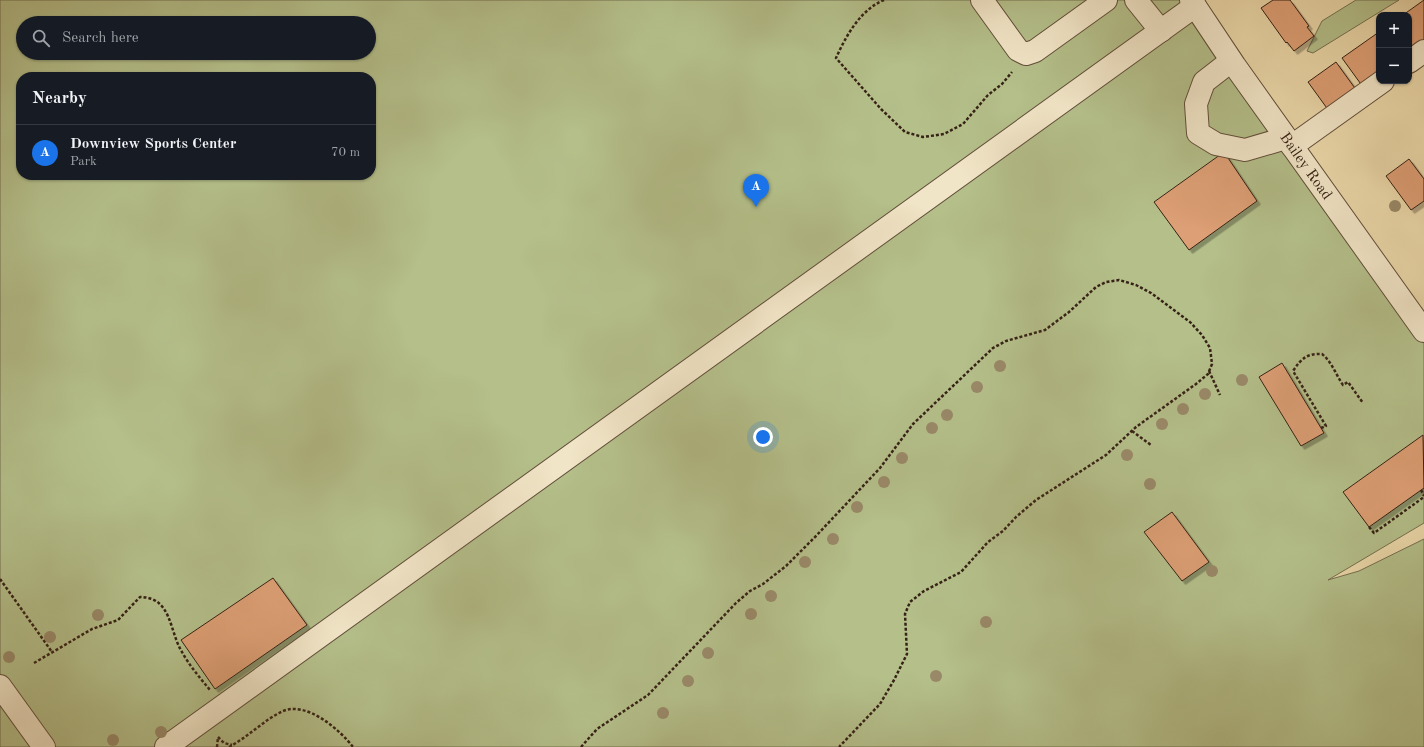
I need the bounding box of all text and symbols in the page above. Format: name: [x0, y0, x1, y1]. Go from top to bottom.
map controls: [1376, 12, 1412, 84]
button: +: [1376, 12, 1412, 48]
search box: [16, 16, 376, 60]
icon: search: [30, 27, 52, 49]
text: Search here: [62, 31, 139, 46]
button: −: [1376, 48, 1412, 84]
text: Nearby: [32, 90, 87, 107]
street label: Bailey Road: [1276, 130, 1334, 203]
text: Downview Sports Center: [70, 137, 236, 152]
text: A: [40, 146, 50, 159]
text: 70 m: [331, 146, 360, 159]
text: Park: [70, 155, 97, 168]
pin: A: [743, 174, 769, 207]
your location: [753, 427, 773, 447]

